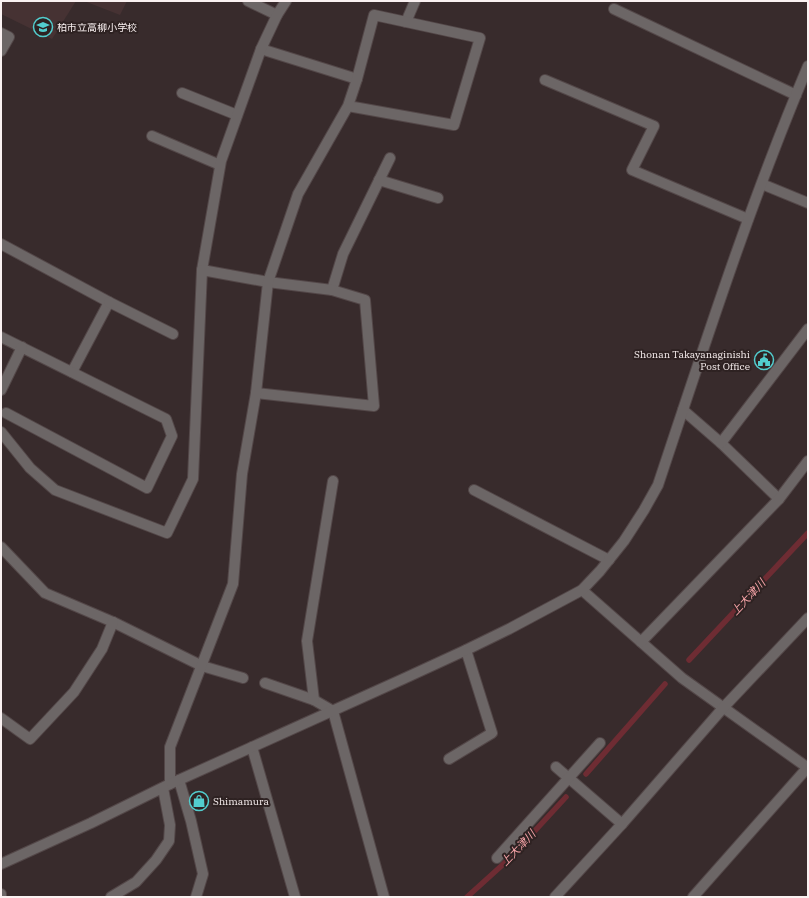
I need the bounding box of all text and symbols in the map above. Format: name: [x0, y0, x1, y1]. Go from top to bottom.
school or university icon: 柏市立高柳小学校: [32, 16, 54, 38]
place label: 柏市立高柳小学校: [57, 21, 137, 34]
place label: Shonan Takayanaginishi Post Office: [634, 348, 750, 373]
public building icon: Shonan Takayanaginishi Post Office: [753, 349, 775, 371]
water label: 上大津川: [728, 575, 769, 618]
shop icon: Shimamura: [188, 790, 210, 812]
place label: Shimamura: [213, 795, 269, 808]
water label: 上大津川: [498, 827, 539, 869]

